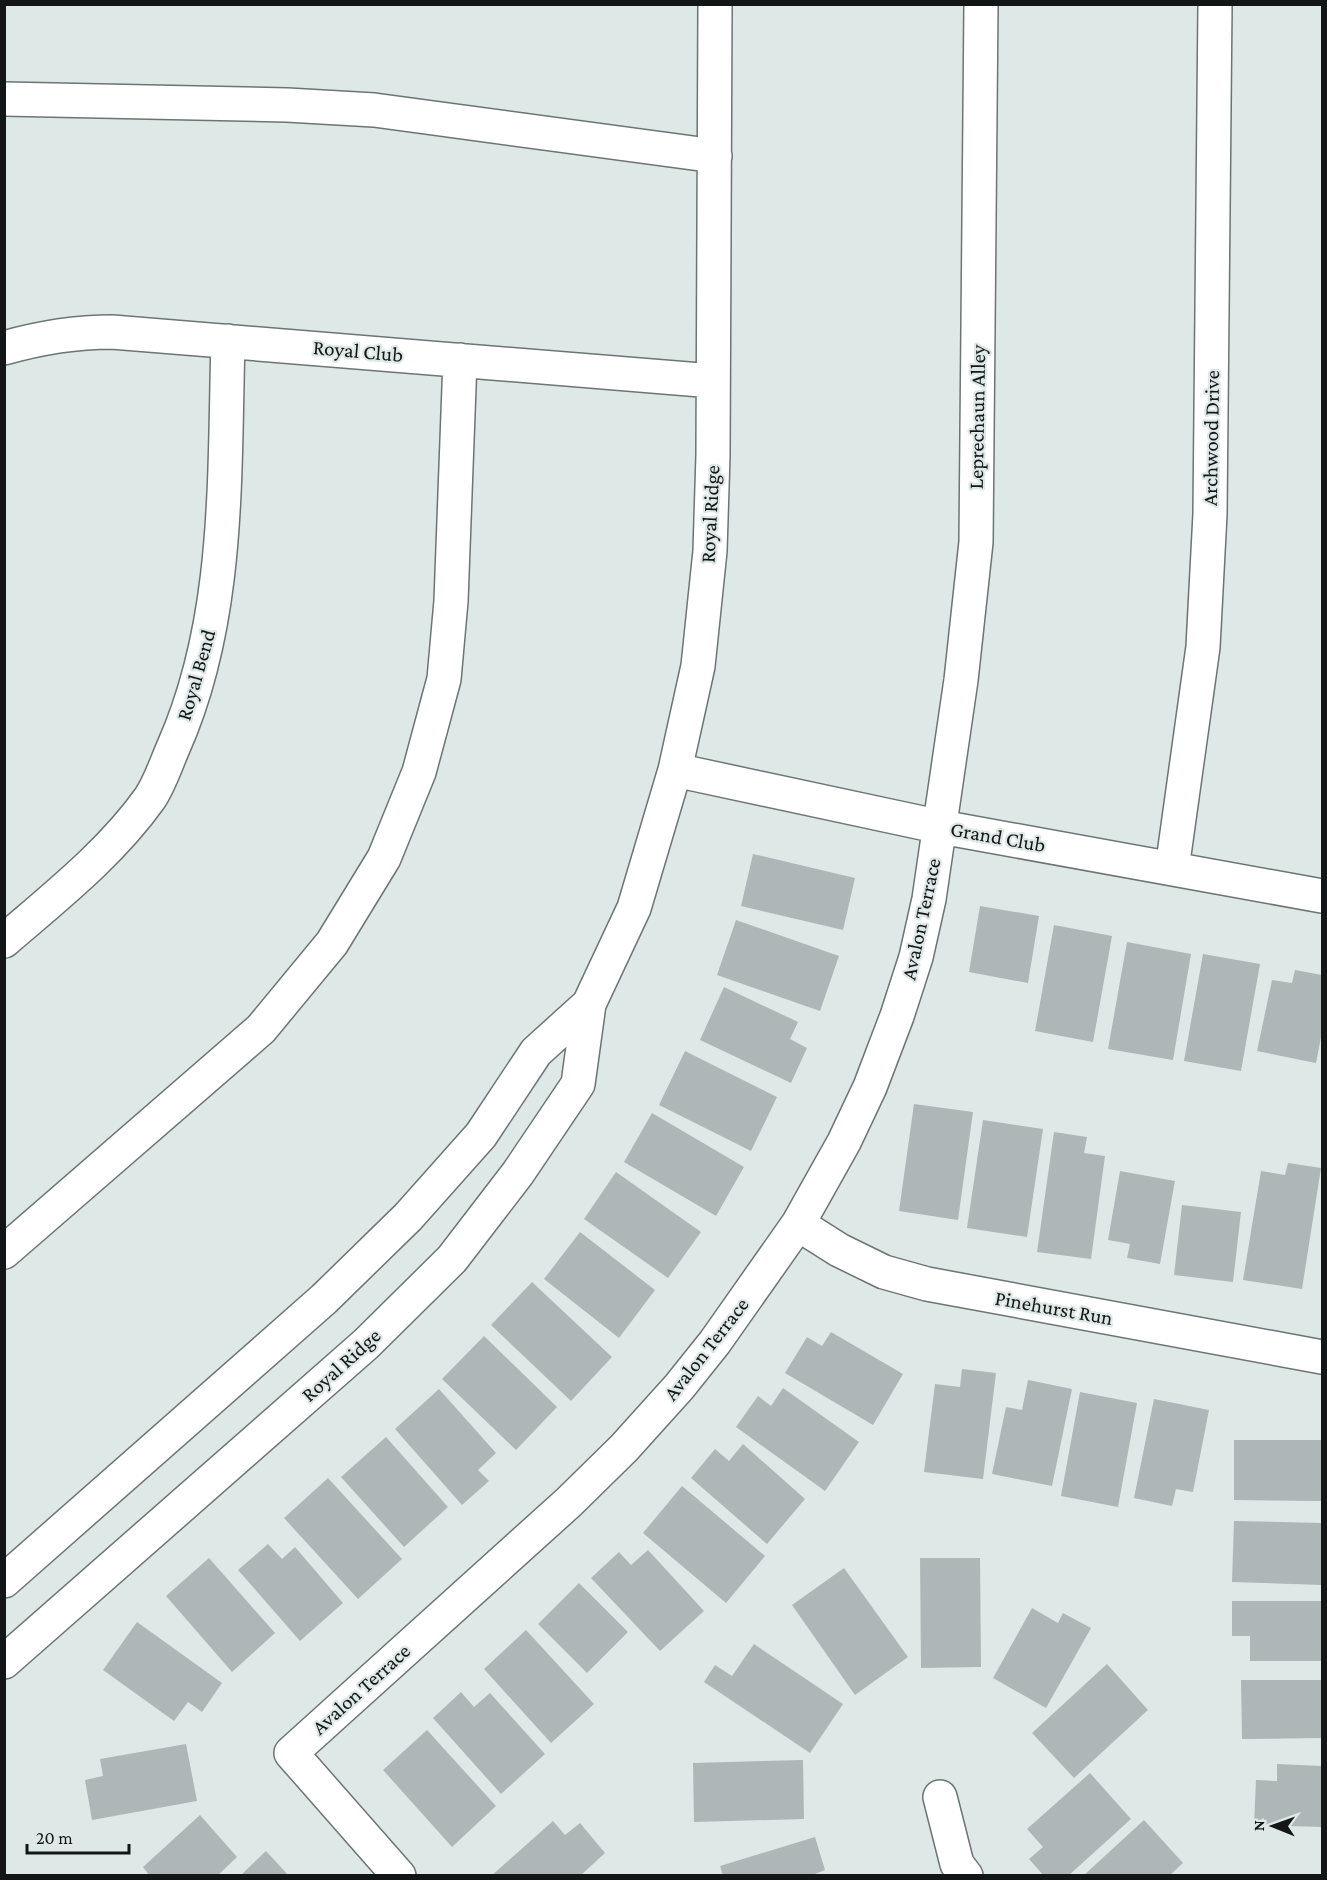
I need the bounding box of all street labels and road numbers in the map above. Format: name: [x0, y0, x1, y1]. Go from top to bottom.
street label: Royal Club: [312, 335, 404, 367]
street label: Leprechaun Alley: [964, 344, 990, 490]
street label: Archwood Drive: [1198, 370, 1224, 506]
street label: Royal Ridge: [695, 464, 725, 564]
street label: Royal Bend: [172, 627, 220, 723]
street label: Grand Club: [949, 817, 1047, 857]
street label: Avalon Terrace: [896, 856, 946, 982]
street label: Pinehurst Run: [993, 1286, 1115, 1330]
street label: Avalon Terrace: [658, 1293, 754, 1405]
street label: Royal Ridge: [297, 1323, 385, 1407]
street label: Avalon Terrace: [307, 1639, 415, 1739]

